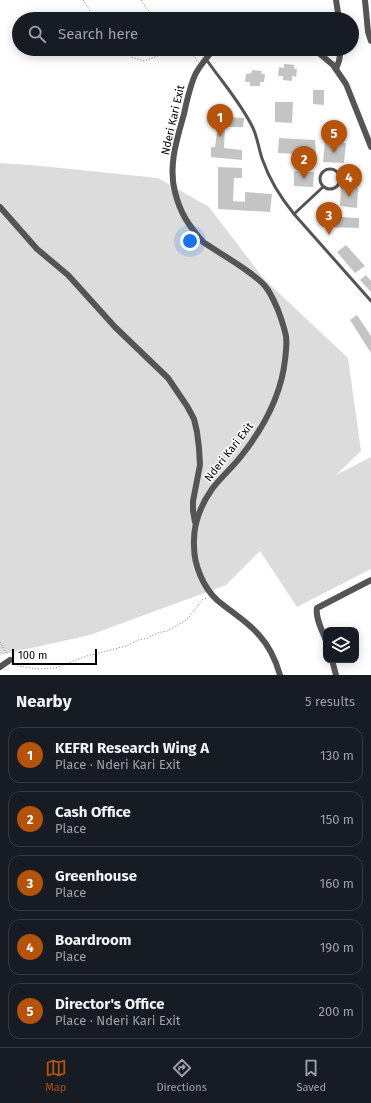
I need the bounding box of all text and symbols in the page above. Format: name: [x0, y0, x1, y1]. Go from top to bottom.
search box: [12, 12, 359, 56]
icon: search: [26, 23, 48, 45]
text: Search here: [58, 25, 138, 43]
street label: Nderi Kari Exit: [159, 84, 187, 156]
pin: 1: [207, 104, 233, 137]
pin: 5: [321, 120, 347, 153]
pin: 2: [291, 146, 317, 179]
pin: 4: [336, 164, 362, 197]
pin: 3: [316, 202, 342, 235]
your location: [180, 231, 200, 251]
street label: Nderi Kari Exit: [202, 420, 256, 484]
map controls: [323, 627, 359, 663]
button: layers: [323, 627, 359, 663]
scale bar: [12, 647, 97, 666]
text: 100 m: [18, 649, 47, 662]
text: Nearby: [16, 691, 71, 712]
text: 5 results: [305, 694, 355, 709]
text: KEFRI Research Wing A: [55, 739, 209, 757]
text: 1: [27, 748, 33, 763]
text: 130 m: [320, 748, 354, 763]
text: Place · Nderi Kari Exit: [55, 757, 181, 772]
text: Cash Office: [55, 803, 131, 821]
text: 2: [27, 812, 33, 827]
text: 150 m: [320, 812, 354, 827]
text: Place: [55, 821, 86, 836]
text: Greenhouse: [55, 867, 137, 885]
text: 3: [27, 876, 33, 891]
text: 160 m: [320, 876, 354, 891]
text: Place: [55, 885, 86, 900]
text: Boardroom: [55, 931, 131, 949]
text: 4: [26, 940, 34, 955]
text: 190 m: [320, 940, 354, 955]
text: Place: [55, 949, 86, 964]
text: Director's Office: [55, 995, 165, 1013]
text: 5: [27, 1004, 33, 1019]
text: 200 m: [318, 1004, 354, 1019]
text: Place · Nderi Kari Exit: [55, 1013, 181, 1028]
tab: Map: [45, 1057, 67, 1094]
tab: Directions: [156, 1057, 207, 1094]
tab: Saved: [296, 1057, 326, 1094]

